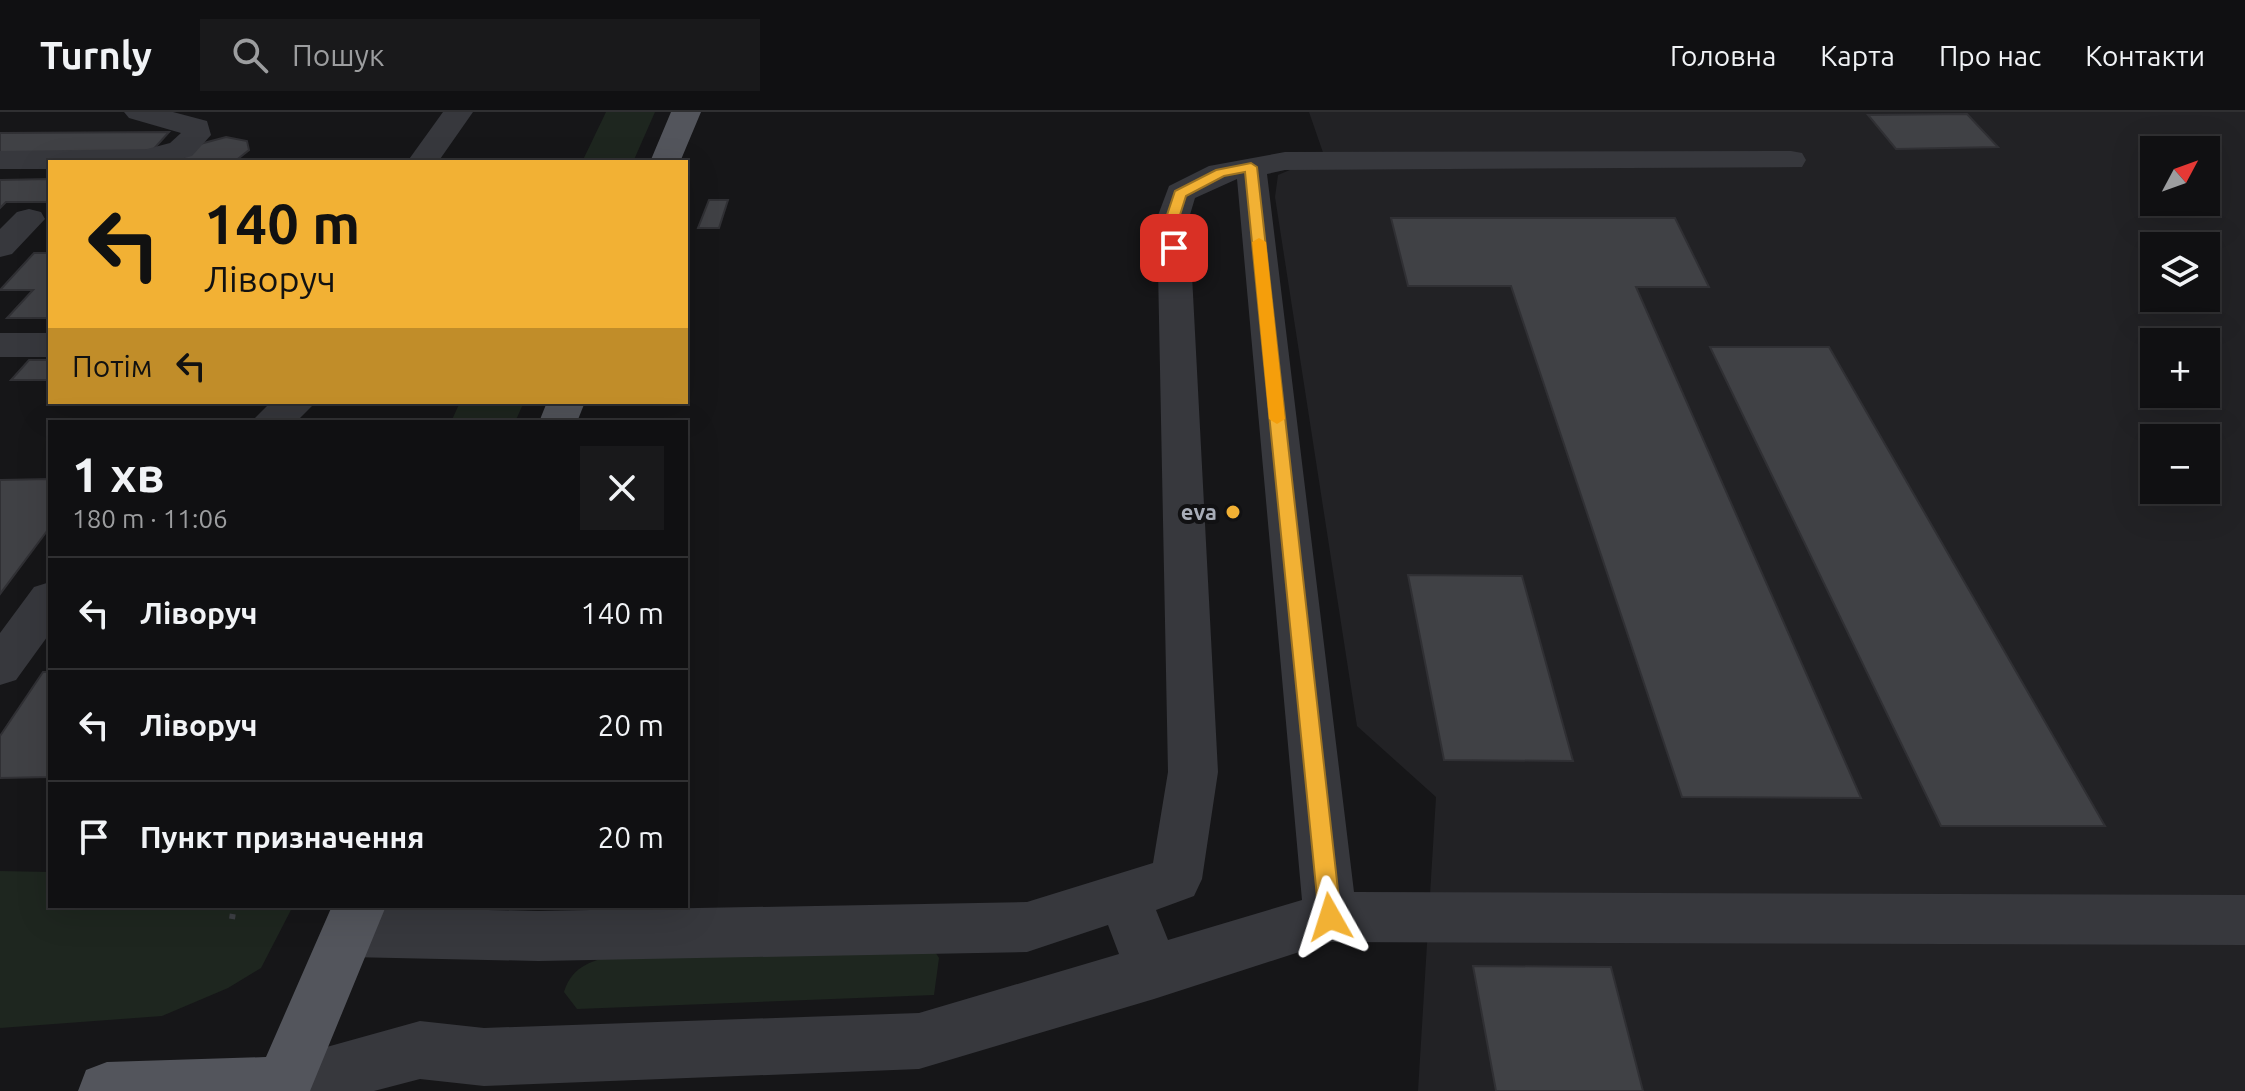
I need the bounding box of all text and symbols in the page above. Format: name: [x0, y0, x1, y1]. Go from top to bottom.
search box: [200, 19, 760, 91]
icon: search: [228, 33, 272, 77]
text: Turnly: [40, 34, 152, 76]
text: Пошук: [292, 38, 385, 72]
text: Головна: [1670, 40, 1776, 71]
text: Карта: [1820, 40, 1895, 71]
text: Про нас: [1939, 40, 2041, 71]
text: Контакти: [2085, 40, 2205, 71]
north arrow: [2140, 136, 2220, 216]
map controls: [2140, 136, 2220, 504]
icon: left: [72, 192, 176, 296]
text: 140 m: [204, 192, 360, 255]
pin: [1140, 214, 1208, 282]
icon: arrive: [1152, 226, 1196, 270]
button: layers: [2140, 232, 2220, 312]
text: Ліворуч: [204, 258, 336, 299]
button: +: [2140, 328, 2220, 408]
icon: left: [169, 344, 213, 388]
text: Потім: [72, 349, 153, 383]
button: −: [2140, 424, 2220, 504]
button: close: [580, 446, 664, 530]
text: 1 хв: [72, 447, 165, 501]
place label: eva: [1181, 499, 1217, 524]
marker: eva: [1224, 503, 1242, 521]
text: 180 m · 11:06: [72, 504, 228, 533]
icon: left: [72, 591, 116, 635]
text: Ліворуч: [140, 596, 258, 630]
text: 140 m: [580, 596, 664, 630]
icon: left: [72, 703, 116, 747]
text: Ліворуч: [140, 708, 258, 742]
text: 20 m: [597, 708, 664, 742]
icon: arrive: [72, 815, 116, 859]
text: Пункт призначення: [140, 820, 424, 854]
text: 20 m: [597, 820, 664, 854]
position arrow: [1288, 875, 1372, 959]

